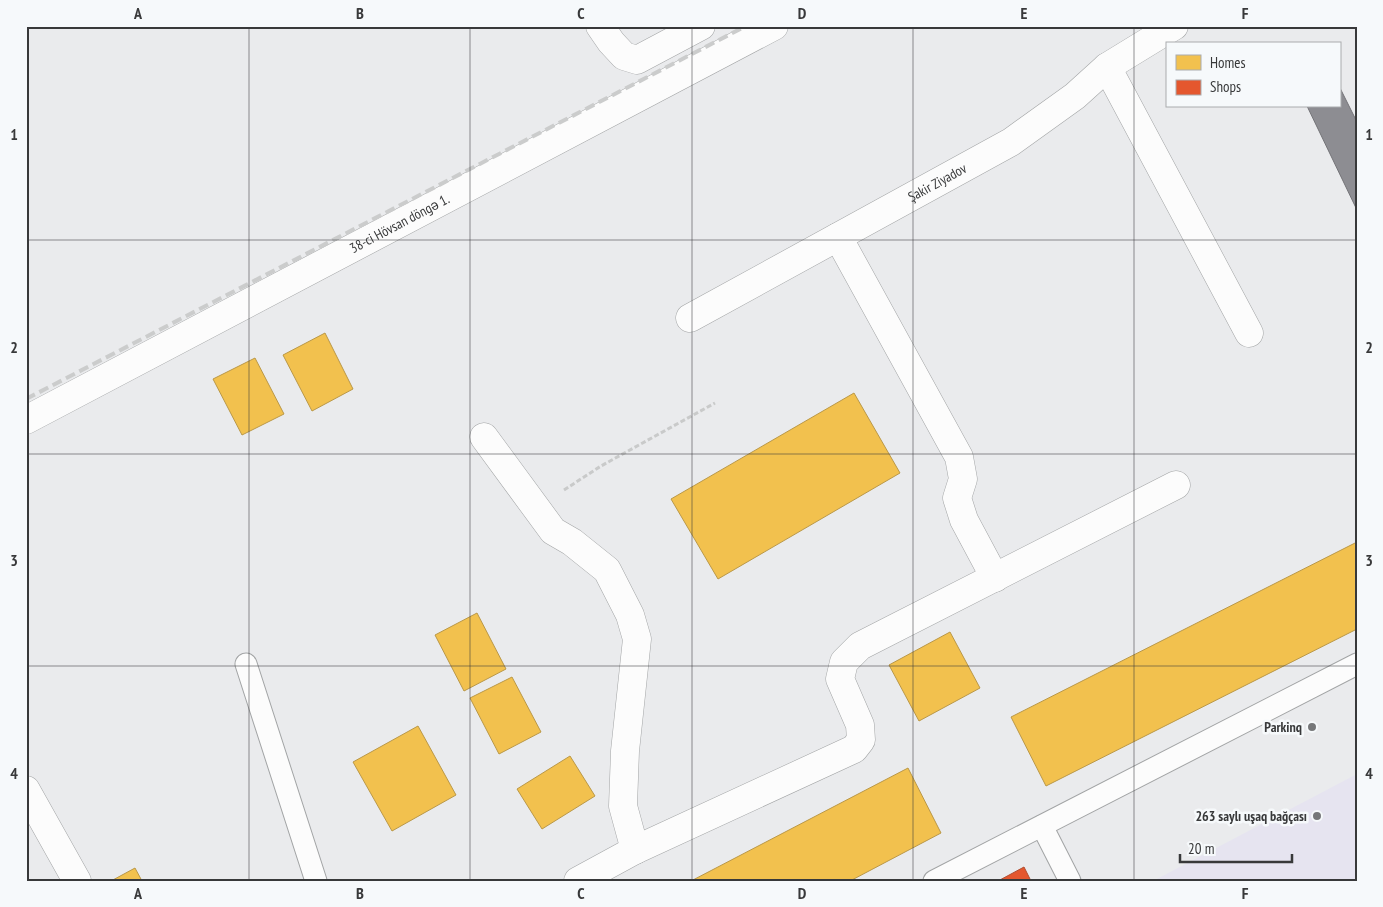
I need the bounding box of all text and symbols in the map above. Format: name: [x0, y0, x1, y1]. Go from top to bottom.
text: A: [133, 3, 143, 23]
text: B: [356, 3, 364, 23]
text: C: [577, 3, 585, 23]
text: D: [798, 3, 807, 23]
text: E: [1021, 3, 1028, 23]
text: F: [1242, 3, 1249, 23]
legend: [1166, 42, 1340, 108]
text: Homes: [1210, 53, 1246, 72]
text: Shops: [1210, 77, 1241, 96]
text: 1: [10, 124, 18, 144]
text: 1: [1365, 124, 1373, 144]
street label: Şakir Ziyadov: [905, 159, 970, 206]
street label: 38-ci Hövsan döngə 1.: [347, 190, 452, 257]
text: 2: [10, 337, 18, 357]
text: 2: [1365, 337, 1373, 357]
text: 3: [10, 550, 18, 570]
text: 3: [1365, 550, 1373, 570]
place label: Parkinq: [1264, 718, 1302, 736]
marker: Parkinq: [1306, 721, 1318, 733]
text: 4: [10, 763, 18, 783]
text: 4: [1365, 763, 1373, 783]
place label: 263 saylı uşaq bağçası: [1195, 807, 1307, 825]
marker: 263 saylı uşaq bağçası: [1311, 810, 1323, 822]
scale bar: [1180, 832, 1293, 864]
text: 20 m: [1188, 839, 1214, 858]
text: A: [133, 883, 143, 903]
text: B: [356, 883, 364, 903]
text: C: [577, 883, 585, 903]
text: D: [798, 883, 807, 903]
text: E: [1021, 883, 1028, 903]
text: F: [1242, 883, 1249, 903]

